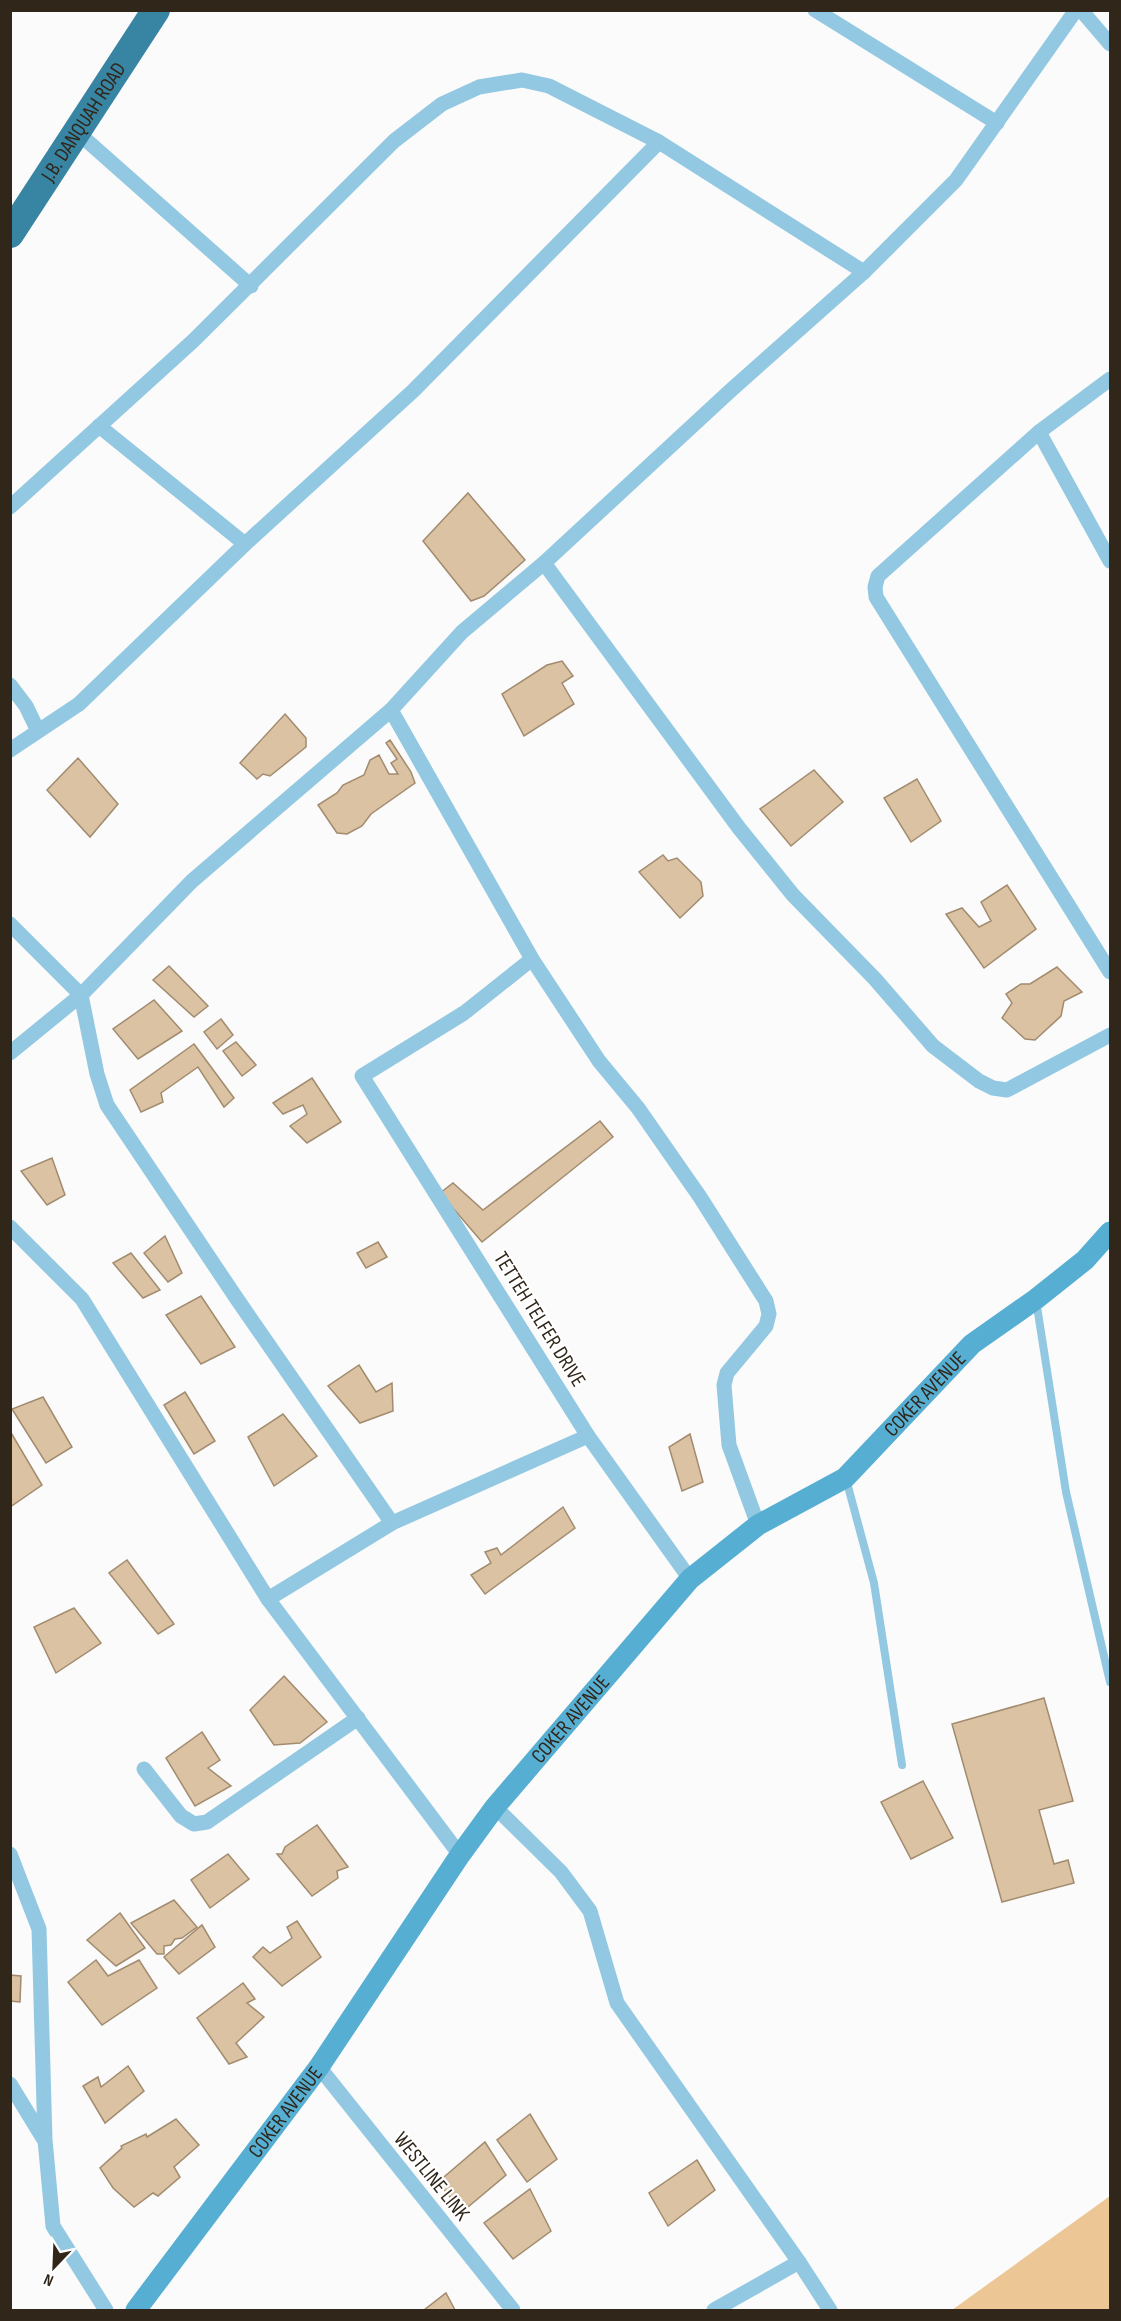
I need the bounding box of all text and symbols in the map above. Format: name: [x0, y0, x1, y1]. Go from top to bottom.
street label: J.B. DANQUAH ROAD: [35, 58, 131, 187]
street label: TETTEH TELFER DRIVE: [488, 1247, 591, 1391]
street label: COKER AVENUE: [879, 1346, 971, 1442]
street label: COKER AVENUE: [526, 1670, 615, 1768]
street label: COKER AVENUE: [243, 2062, 328, 2163]
street label: WESTLINE LINK: [388, 2127, 475, 2226]
north arrow: [24, 2237, 84, 2297]
text: N: [41, 2269, 56, 2290]

